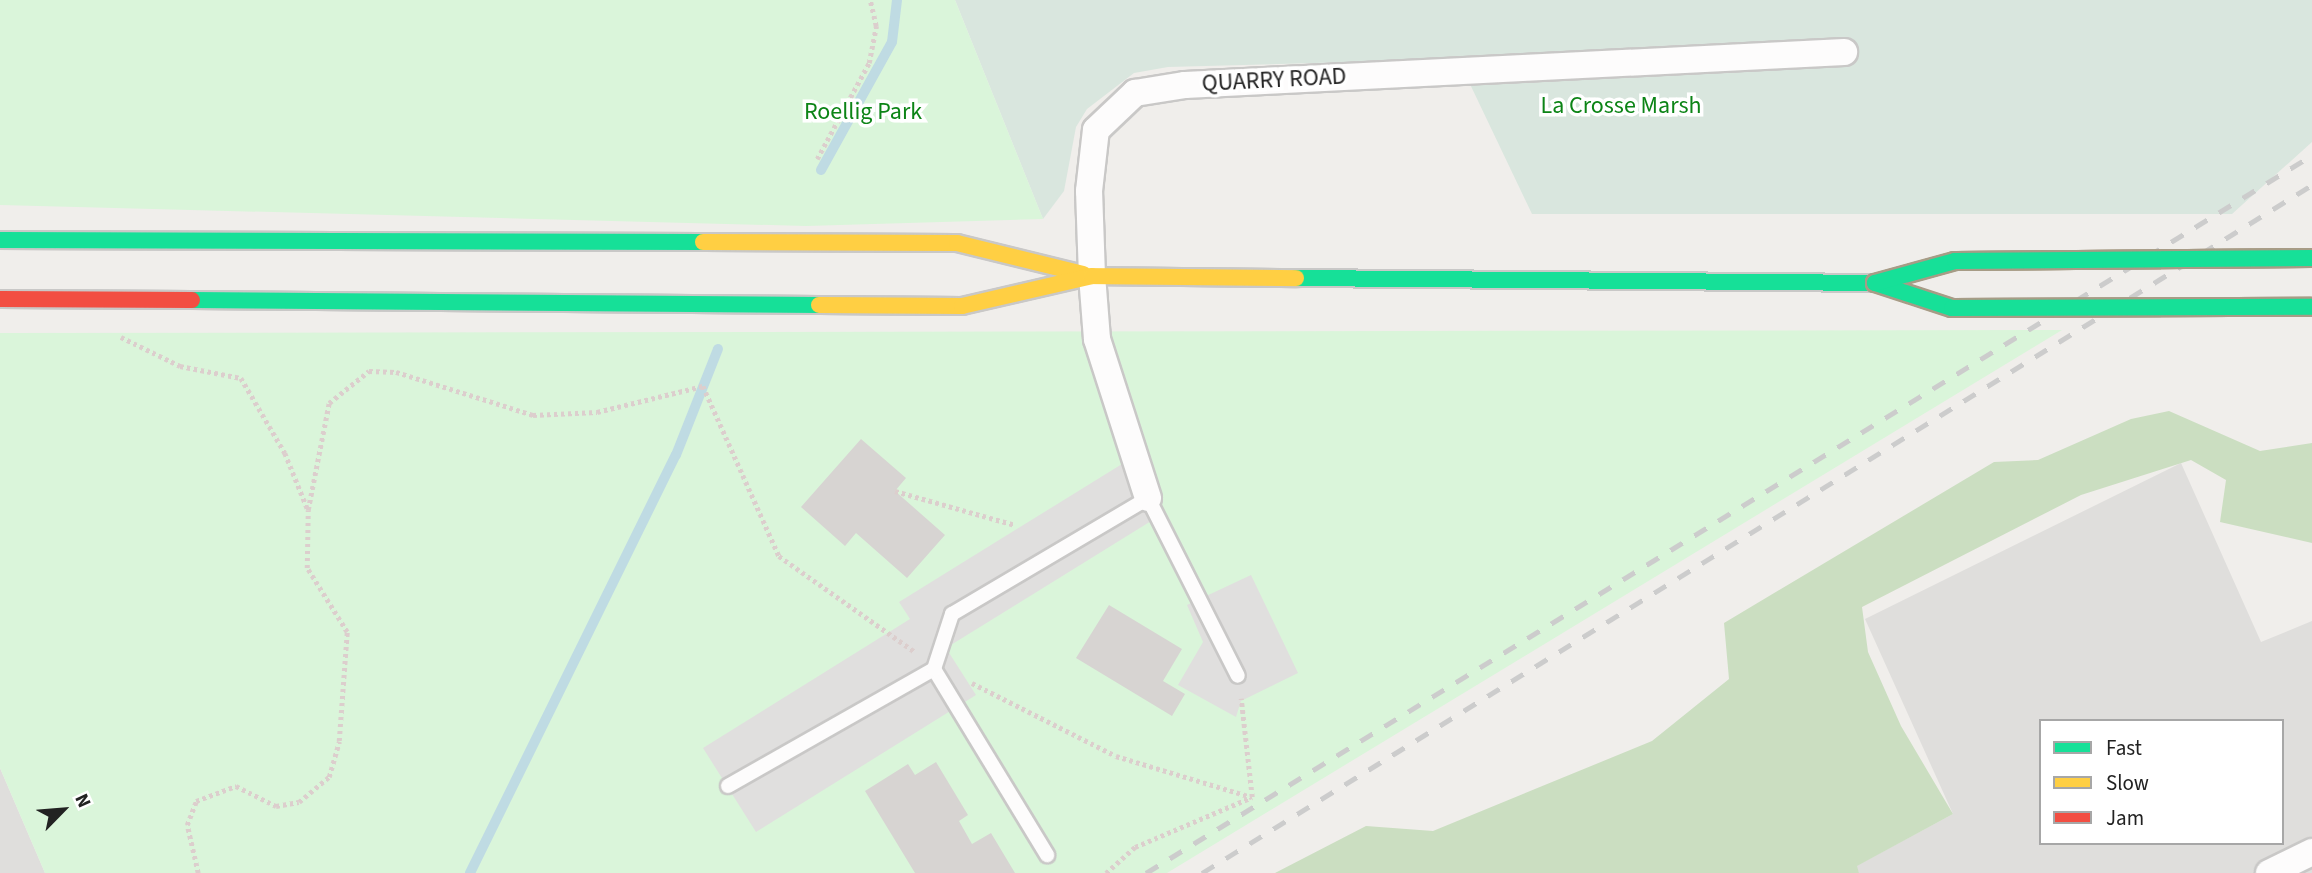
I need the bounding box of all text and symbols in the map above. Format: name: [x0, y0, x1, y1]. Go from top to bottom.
street label: QUARRY ROAD: [1201, 62, 1347, 98]
park label: La Crosse Marsh: [1540, 92, 1702, 120]
park label: Roellig Park: [804, 98, 922, 126]
legend: [2039, 719, 2284, 845]
text: Fast: [2106, 733, 2142, 763]
text: Slow: [2106, 768, 2149, 798]
north arrow: [28, 775, 98, 845]
text: N: [68, 789, 97, 812]
text: Jam: [2106, 803, 2144, 833]

